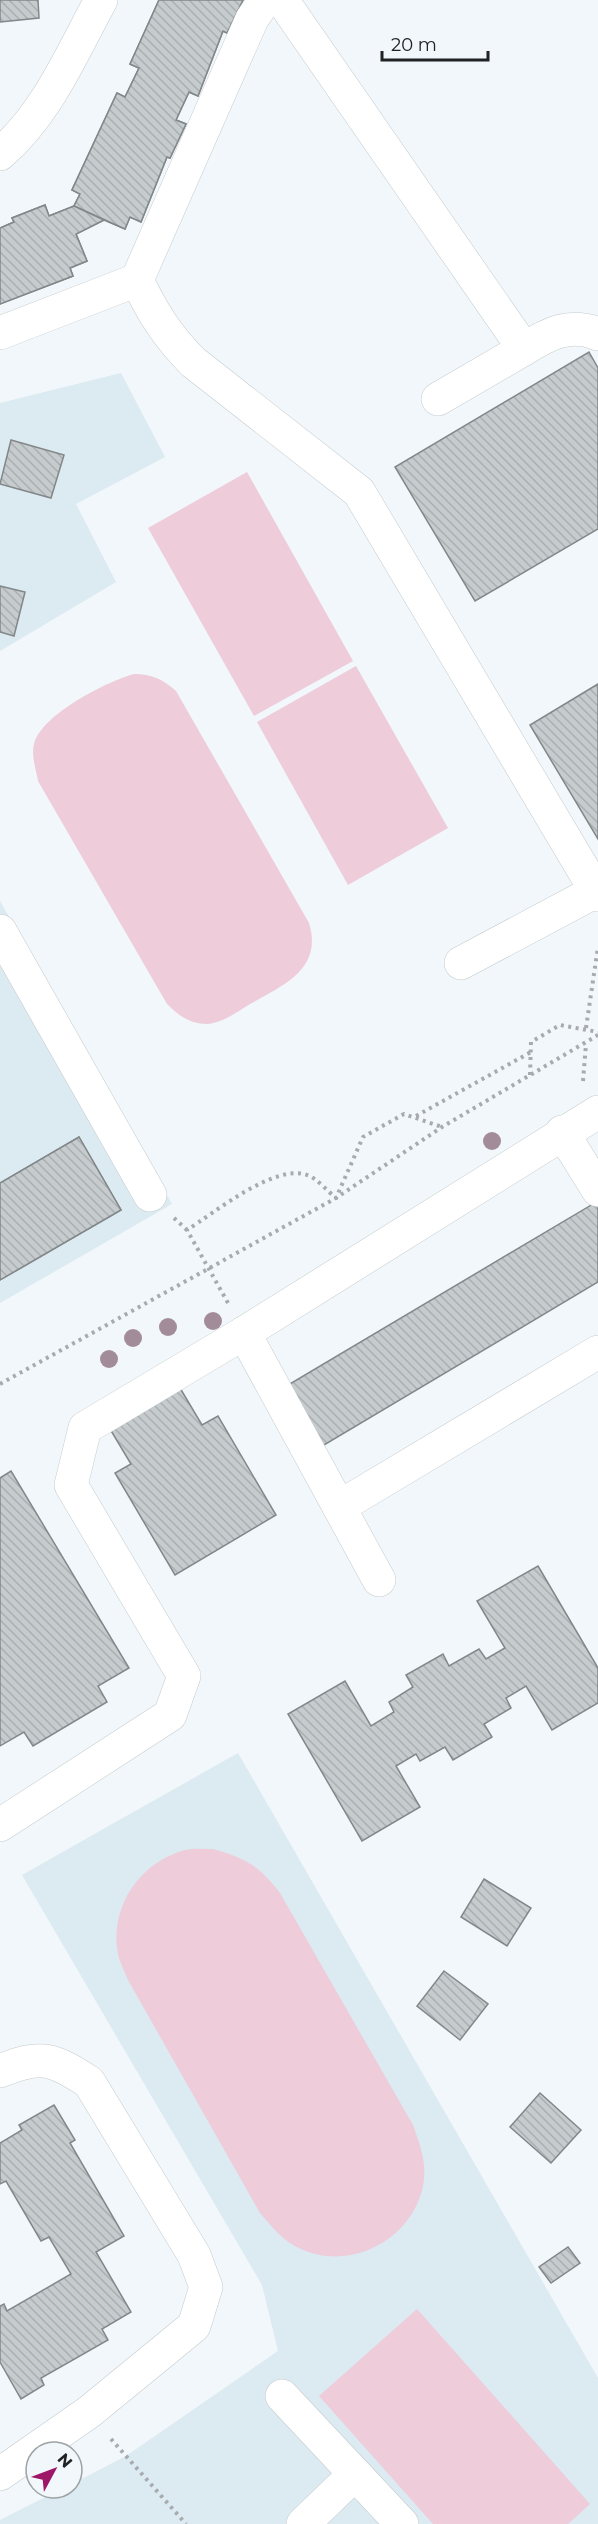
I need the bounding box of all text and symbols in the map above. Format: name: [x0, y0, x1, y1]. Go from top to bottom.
scale bar: [382, 24, 488, 62]
text: 20 m: [391, 34, 437, 56]
north arrow: [24, 2440, 84, 2500]
text: N: [54, 2449, 76, 2472]

